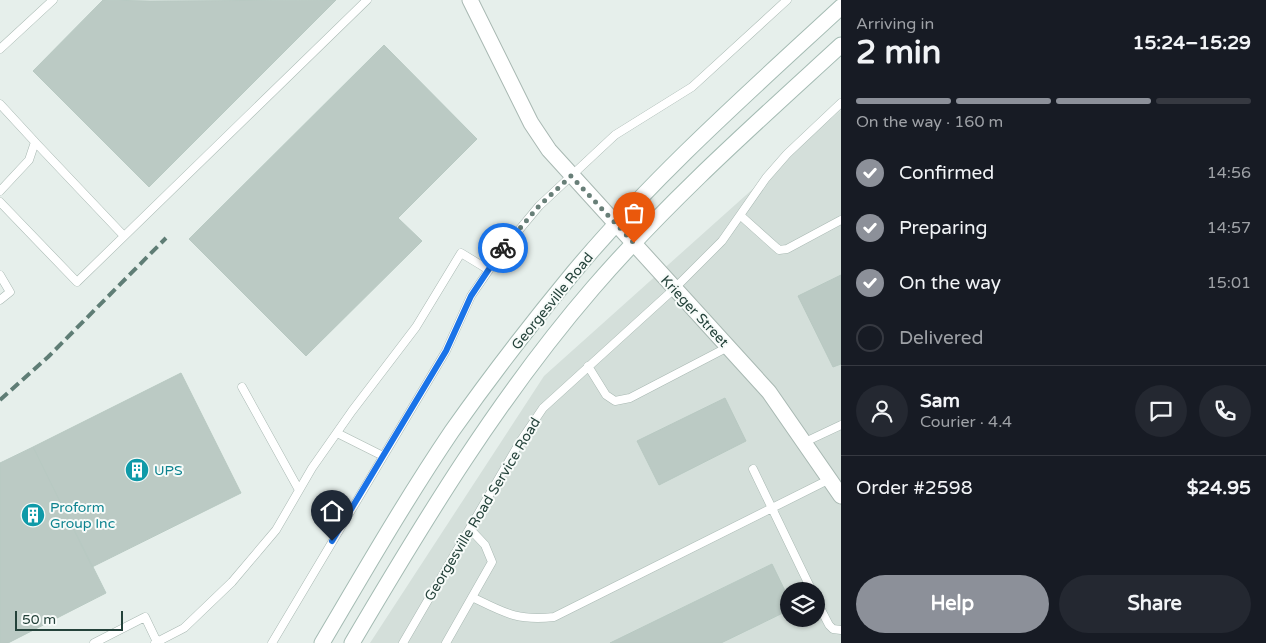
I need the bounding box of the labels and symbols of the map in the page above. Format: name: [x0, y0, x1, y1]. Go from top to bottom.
pin: [613, 192, 655, 243]
courier: [478, 223, 528, 273]
street label: Georgesville Road: [508, 249, 597, 353]
street label: Krieger Street: [657, 272, 733, 351]
street label: Georgesville Road Service Road: [421, 415, 544, 604]
building icon: UPS: [124, 457, 150, 483]
place label: UPS: [154, 462, 183, 479]
pin: [311, 490, 353, 541]
place label: Proform Group Inc: [50, 499, 115, 532]
building icon: Proform Group Inc: [20, 502, 46, 528]
scale bar: [15, 608, 122, 631]

